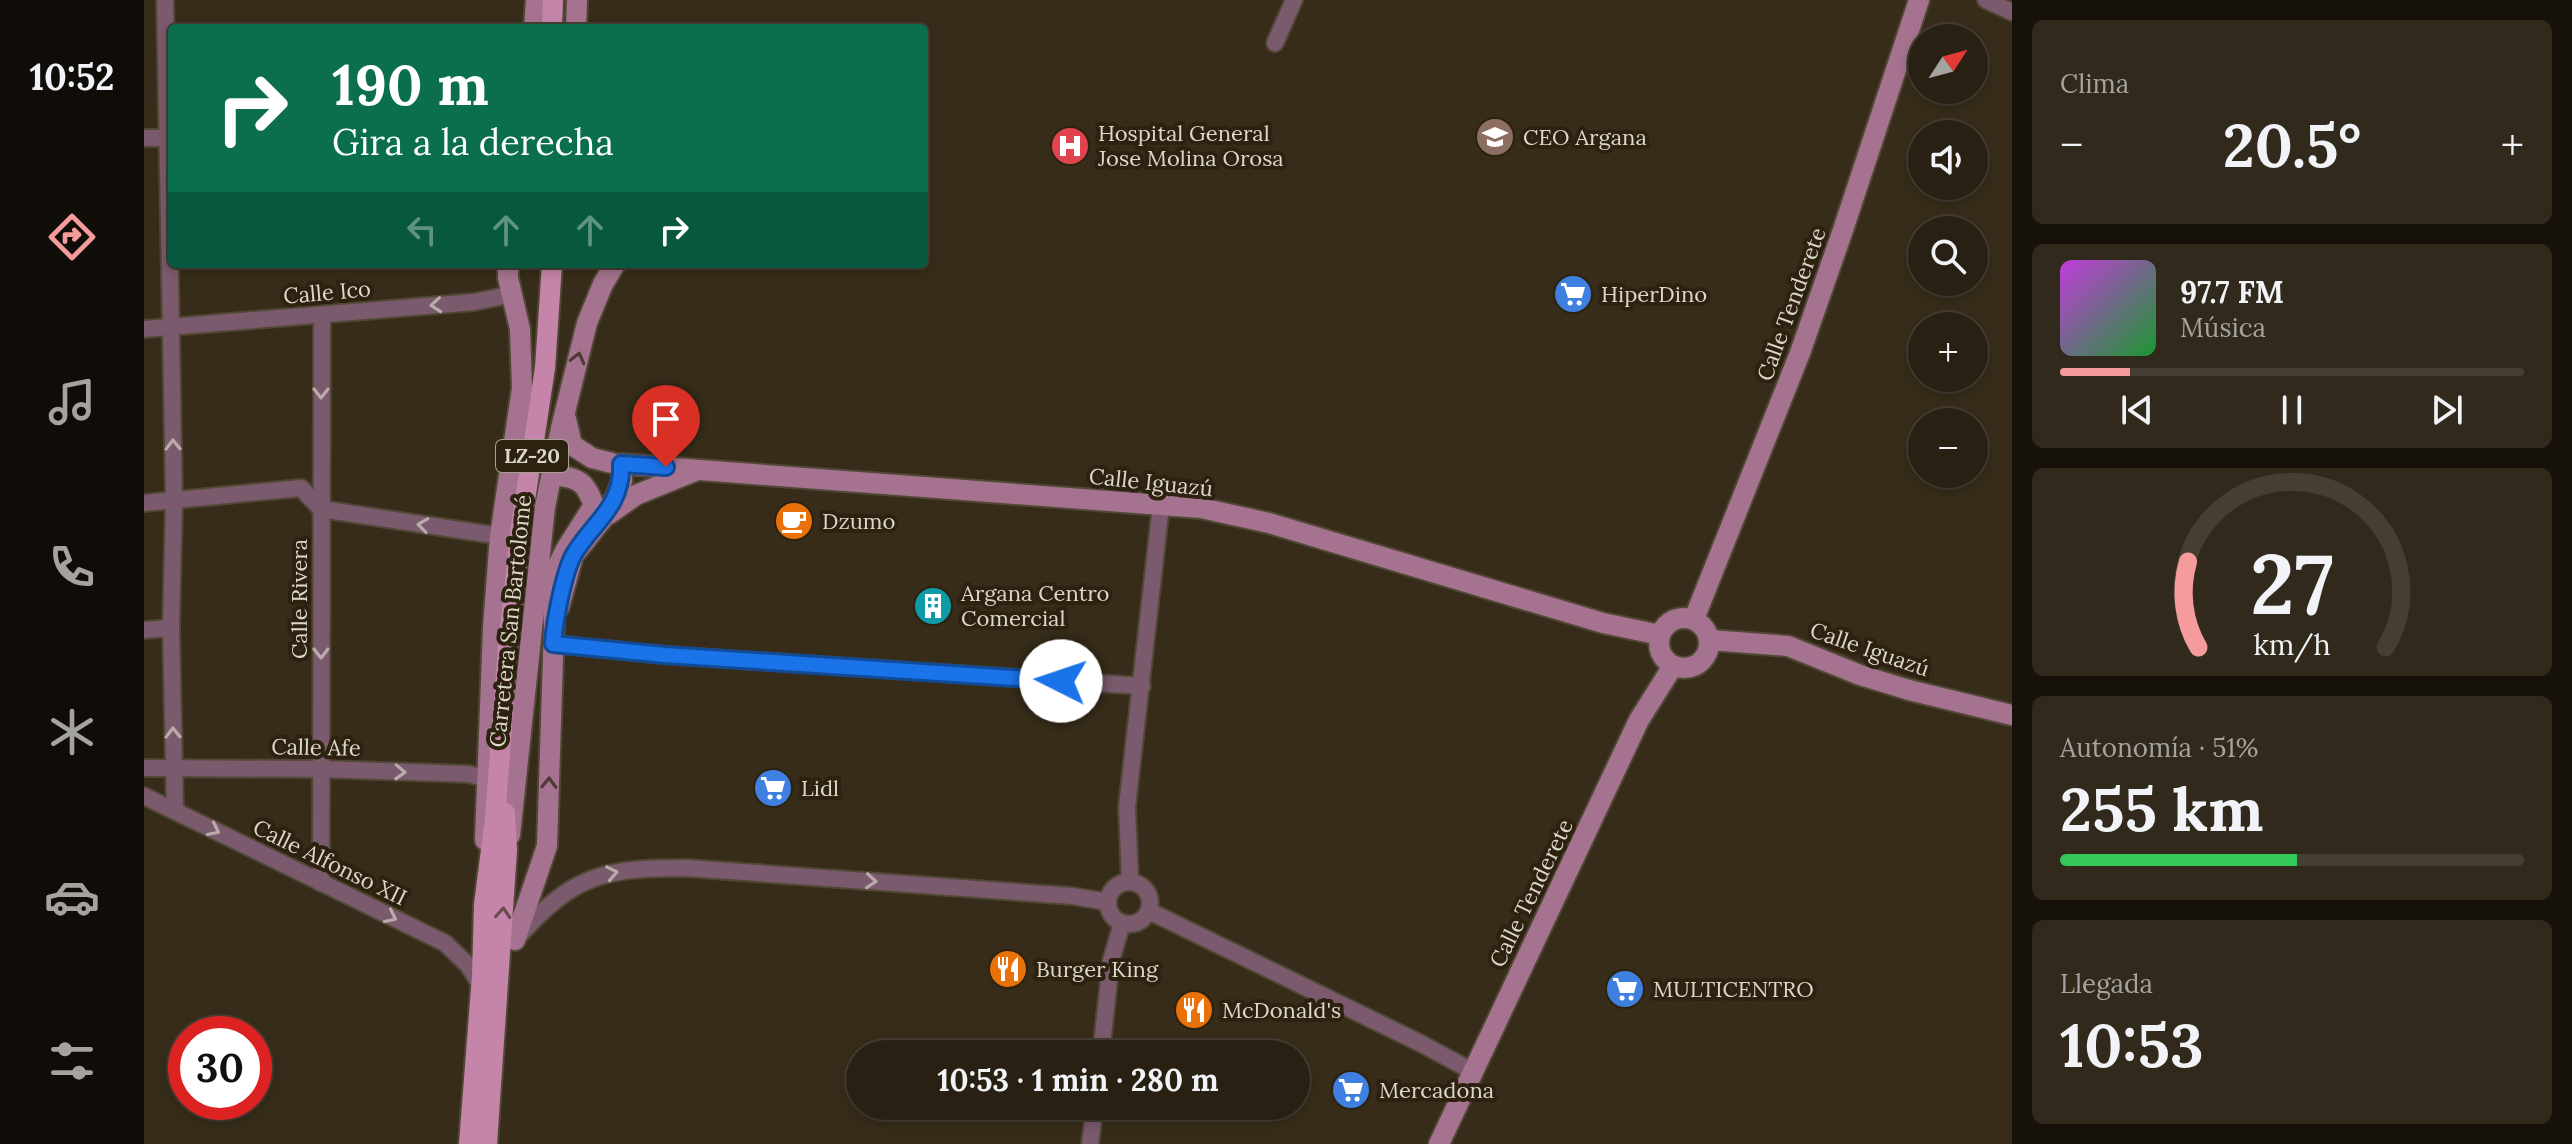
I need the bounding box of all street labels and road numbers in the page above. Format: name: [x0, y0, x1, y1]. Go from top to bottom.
street label: Calle Tenderete: [1750, 223, 1832, 385]
street label: Calle Ico: [282, 274, 372, 310]
road number: LZ-20: [496, 440, 568, 472]
street label: Calle Iguazú: [1088, 462, 1214, 502]
street label: Carretera San Bartolomé: [483, 493, 537, 749]
street label: Calle Rivera: [285, 539, 313, 659]
street label: Calle Iguazú: [1807, 615, 1933, 683]
street label: Calle Afe: [271, 732, 361, 762]
street label: Calle Alfonso XII: [249, 813, 411, 911]
street label: Calle Tenderete: [1483, 814, 1579, 972]

